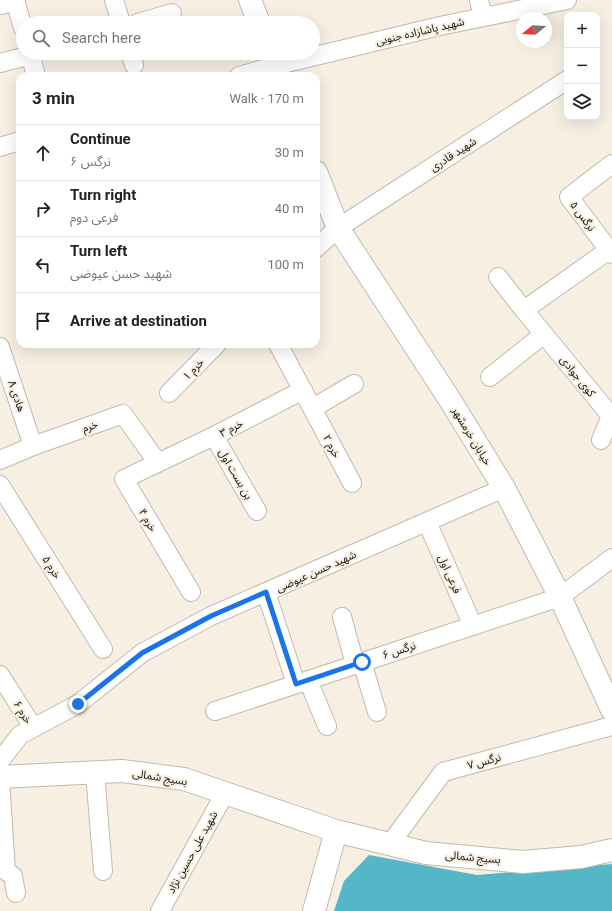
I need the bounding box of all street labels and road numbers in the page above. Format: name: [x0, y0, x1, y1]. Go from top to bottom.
street label: شهید پاشازاده جنوبی: [375, 15, 466, 49]
street label: شهید قادری: [428, 134, 479, 174]
street label: نرگس ۵: [567, 199, 598, 234]
street label: کوی جوادی: [557, 353, 598, 400]
street label: خرم ۱: [180, 356, 208, 383]
street label: هادی ۸: [5, 379, 28, 413]
street label: خیابان خرمشهر: [449, 404, 494, 468]
street label: خرم ۳: [217, 417, 246, 441]
street label: خرم: [81, 418, 101, 436]
street label: خرم ۲: [319, 432, 343, 461]
street label: بن بست اول: [216, 447, 255, 502]
street label: خرم ۴: [135, 506, 160, 535]
street label: شهید حسن عیوضی: [274, 548, 359, 595]
street label: خرم ۵: [39, 553, 64, 582]
street label: فرعی اول: [435, 553, 464, 595]
street label: نرگس ۶: [381, 639, 418, 662]
street label: خرم ۶: [10, 698, 35, 727]
street label: نرگس ۷: [466, 751, 502, 772]
street label: بسیج شمالی: [131, 767, 188, 789]
street label: شهید علی حسین نژاد: [164, 808, 221, 896]
street label: بسیج شمالی: [445, 849, 501, 867]

